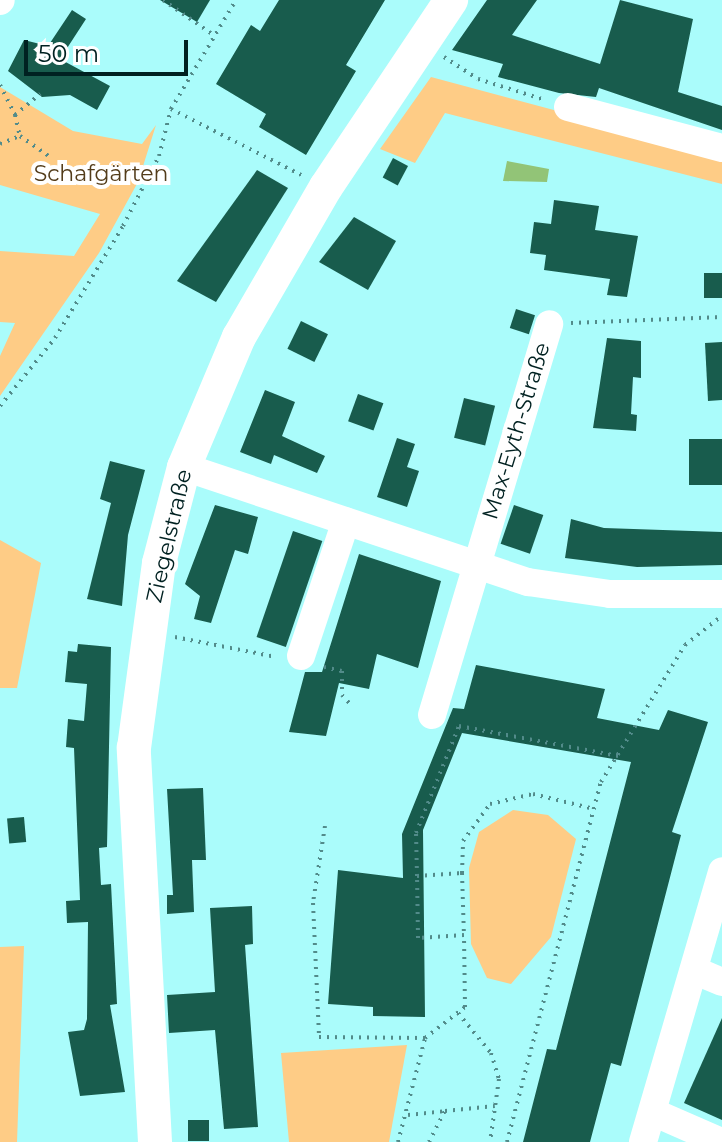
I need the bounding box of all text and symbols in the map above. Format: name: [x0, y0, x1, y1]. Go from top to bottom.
scale bar: [28, 24, 192, 74]
text: 50 m: [38, 39, 99, 68]
park label: Schafgärten: [34, 161, 168, 187]
street label: Max-Eyth-Straße: [477, 339, 555, 523]
street label: Ziegelstraße: [141, 467, 197, 605]

